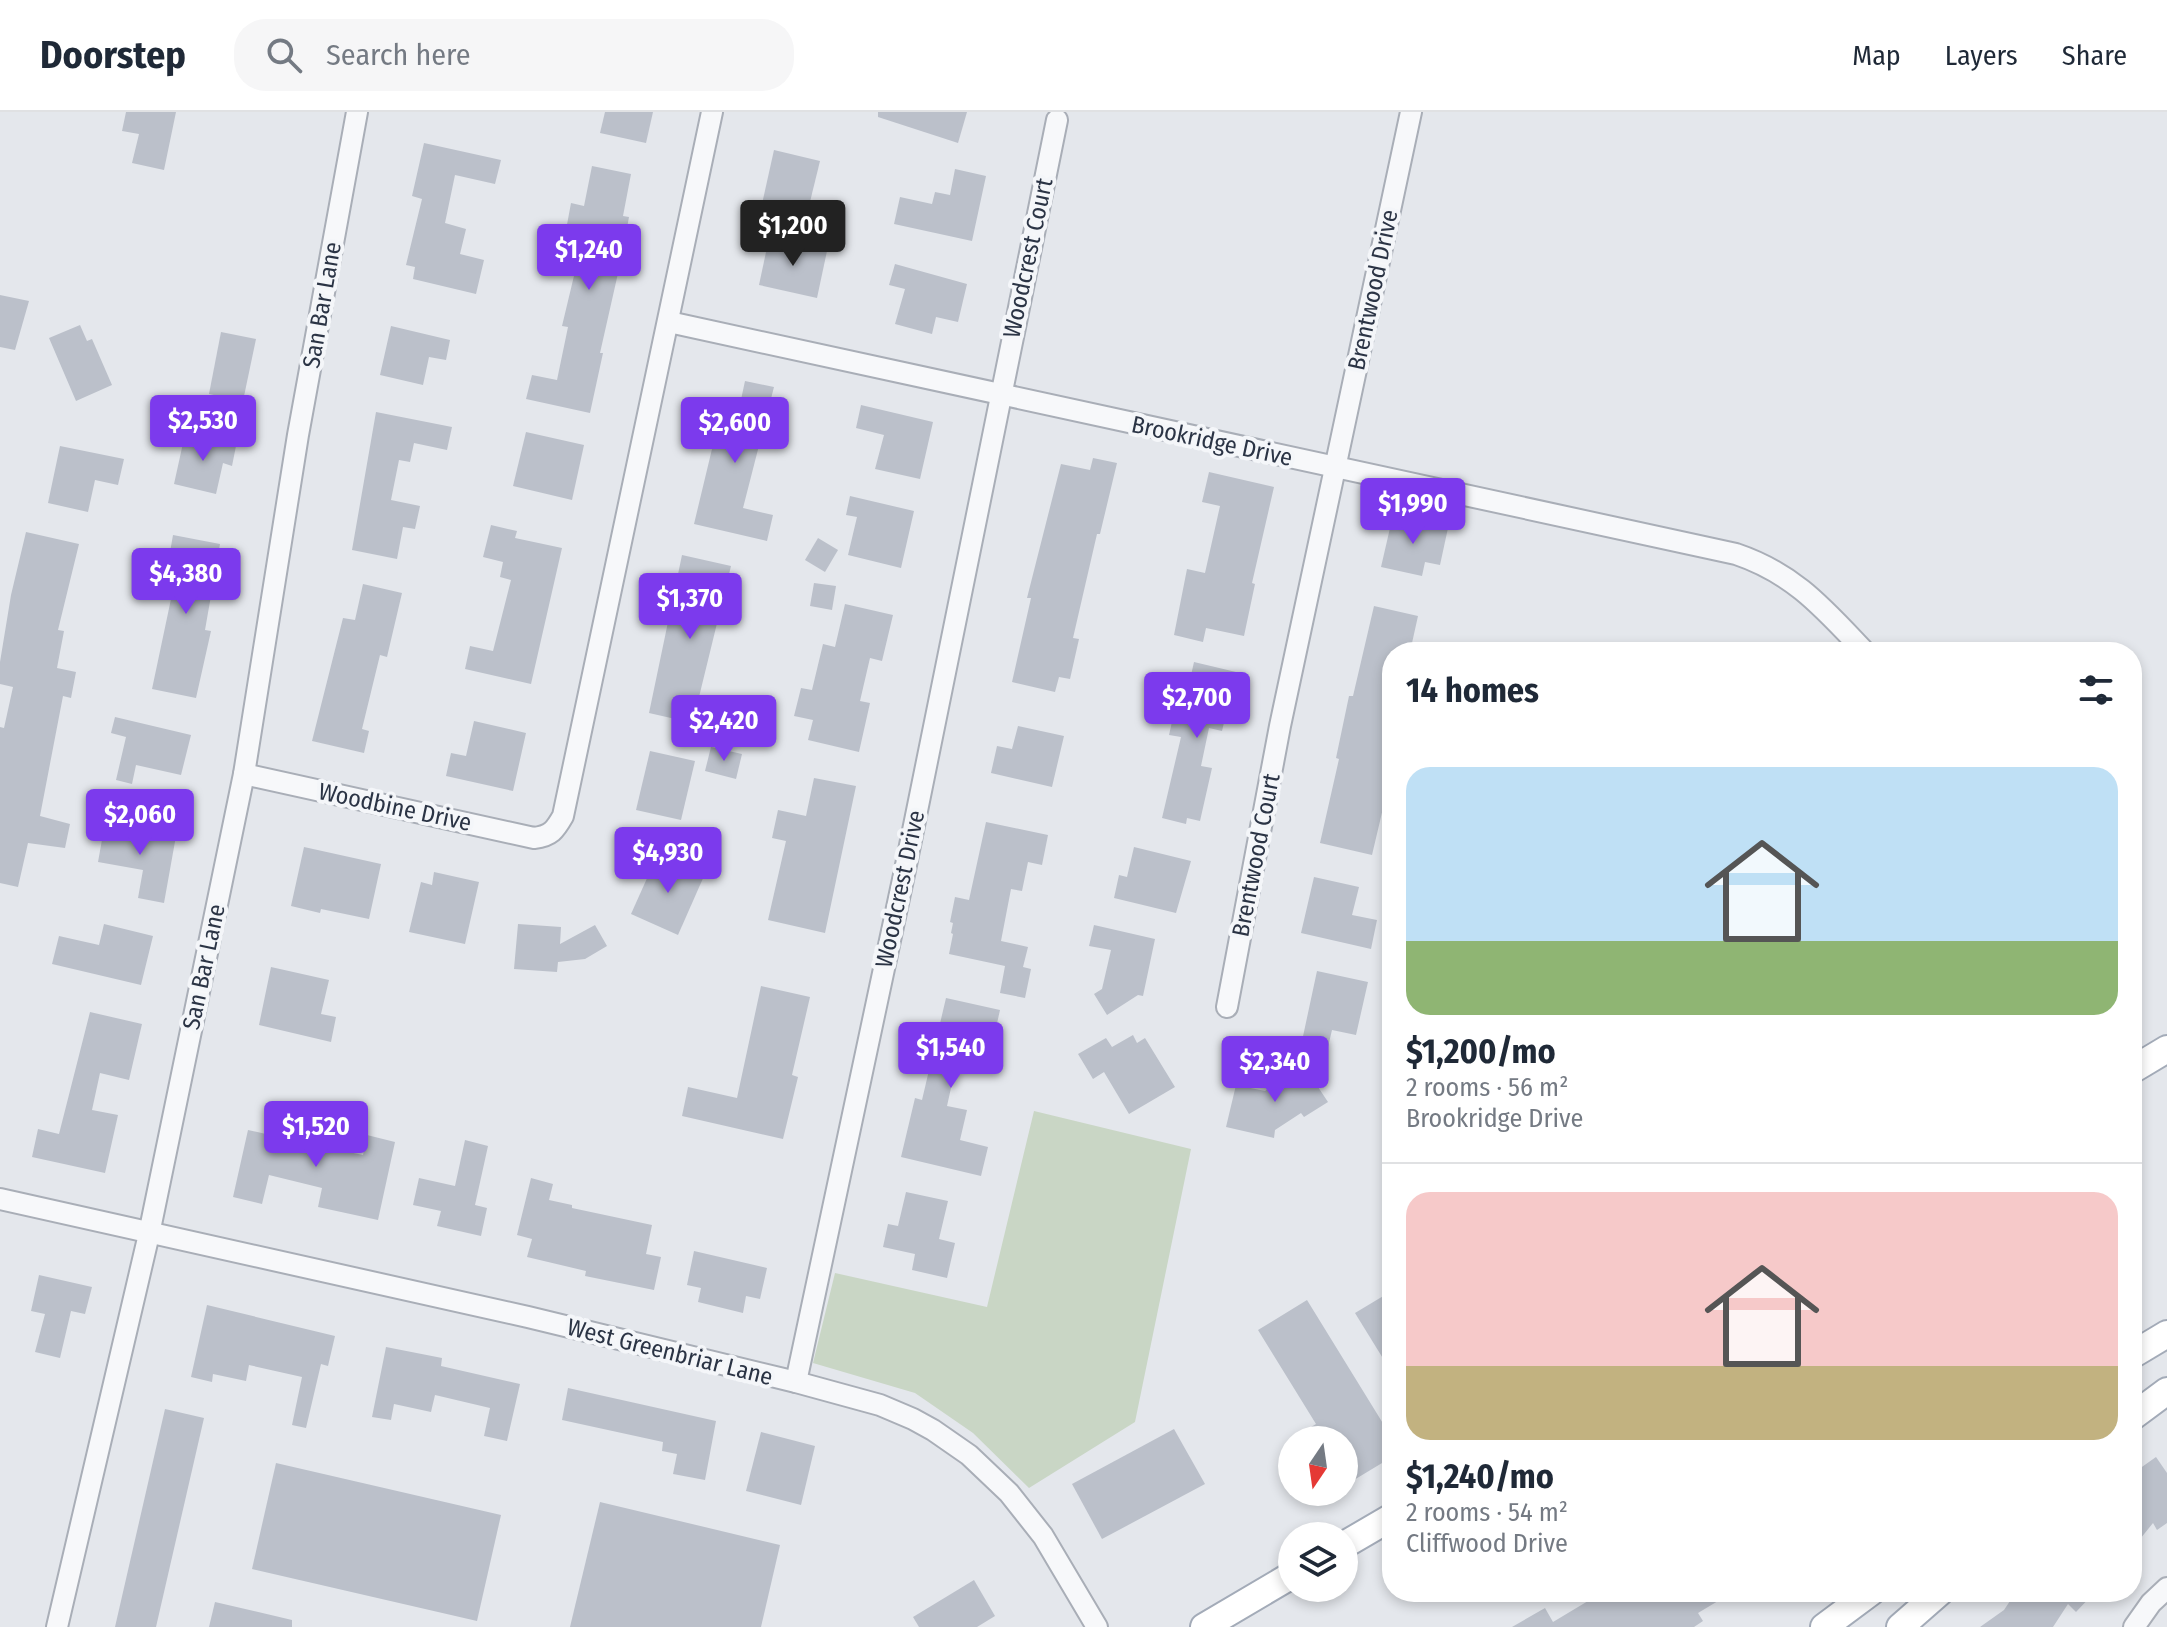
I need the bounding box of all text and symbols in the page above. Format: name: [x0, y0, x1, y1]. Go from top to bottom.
search box: [234, 19, 794, 91]
text: Doorstep: [40, 32, 186, 78]
icon: search: [262, 33, 306, 77]
text: Search here: [326, 37, 471, 73]
text: Map: [1852, 39, 1901, 72]
text: Layers: [1945, 39, 2018, 72]
text: Share: [2062, 39, 2127, 72]
street label: Woodcrest Court: [997, 175, 1059, 340]
pin: $1,200: [728, 200, 858, 268]
street label: Brentwood Drive: [1342, 207, 1404, 373]
text: $1,200: [758, 210, 828, 241]
pin: $1,240: [524, 224, 654, 292]
text: $1,240: [555, 234, 623, 265]
street label: San Bar Lane: [297, 240, 347, 370]
pin: $2,530: [138, 395, 268, 463]
pin: $2,600: [670, 397, 800, 465]
text: $2,530: [168, 405, 238, 436]
text: $2,600: [699, 407, 771, 438]
street label: Brookridge Drive: [1129, 410, 1295, 472]
pin: $1,990: [1348, 478, 1478, 546]
text: $1,990: [1378, 488, 1448, 519]
pin: $4,380: [121, 548, 251, 616]
text: $4,380: [150, 558, 222, 589]
pin: $1,370: [625, 573, 755, 641]
text: $1,370: [657, 583, 723, 614]
icon: filters: [2074, 668, 2118, 712]
text: 14 homes: [1406, 670, 1539, 711]
pin: $2,700: [1132, 672, 1262, 740]
text: $2,700: [1162, 682, 1232, 713]
pin: $2,420: [659, 695, 789, 763]
text: $2,420: [689, 705, 759, 736]
street label: Brentwood Court: [1226, 771, 1286, 939]
street label: Woodbine Drive: [316, 777, 474, 837]
pin: $2,060: [75, 789, 205, 857]
text: $2,060: [104, 799, 176, 830]
street label: Woodcrest Drive: [870, 808, 930, 970]
icon: home: [1690, 819, 1834, 963]
pin: $4,930: [603, 827, 733, 895]
text: $4,930: [632, 837, 704, 868]
street label: San Bar Lane: [177, 902, 231, 1032]
pin: $1,540: [886, 1022, 1016, 1090]
text: $1,200/mo: [1406, 1031, 1556, 1072]
text: $1,540: [916, 1032, 986, 1063]
pin: $2,340: [1210, 1036, 1340, 1104]
text: $2,340: [1240, 1046, 1310, 1077]
text: 2 rooms · 56 m²: [1406, 1072, 1568, 1103]
pin: $1,520: [251, 1101, 381, 1169]
text: Brookridge Drive: [1406, 1103, 1583, 1134]
text: $1,520: [282, 1111, 350, 1142]
icon: home: [1690, 1244, 1834, 1388]
street label: West Greenbriar Lane: [564, 1313, 776, 1391]
north arrow: [1278, 1426, 1358, 1506]
map controls: [1278, 1426, 1358, 1602]
text: $1,240/mo: [1406, 1456, 1554, 1497]
text: 2 rooms · 54 m²: [1406, 1497, 1568, 1528]
button: layers: [1278, 1522, 1358, 1602]
text: Cliffwood Drive: [1406, 1528, 1568, 1559]

